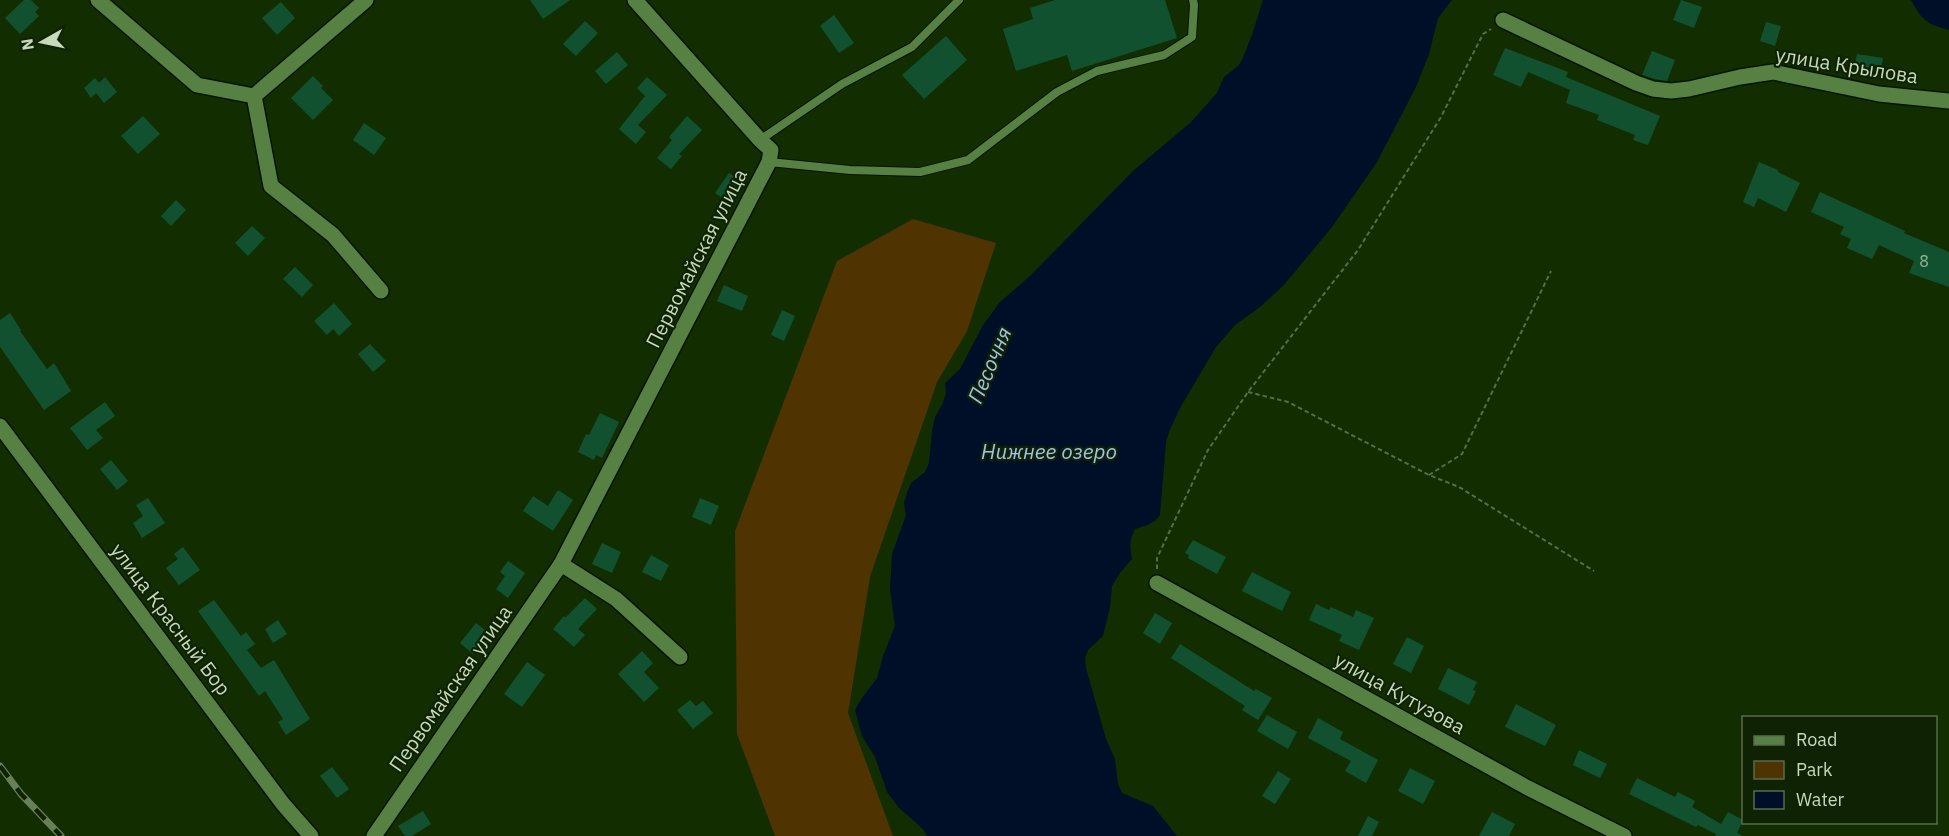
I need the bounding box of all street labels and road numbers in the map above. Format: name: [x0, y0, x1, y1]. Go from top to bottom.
street label: улица Крылова: [1774, 40, 1920, 90]
street label: Первомайская улица: [639, 164, 753, 352]
street label: улица Красный Бор: [105, 537, 237, 701]
street label: Первомайская улица: [382, 599, 518, 777]
street label: улица Кутузова: [1330, 646, 1470, 740]

